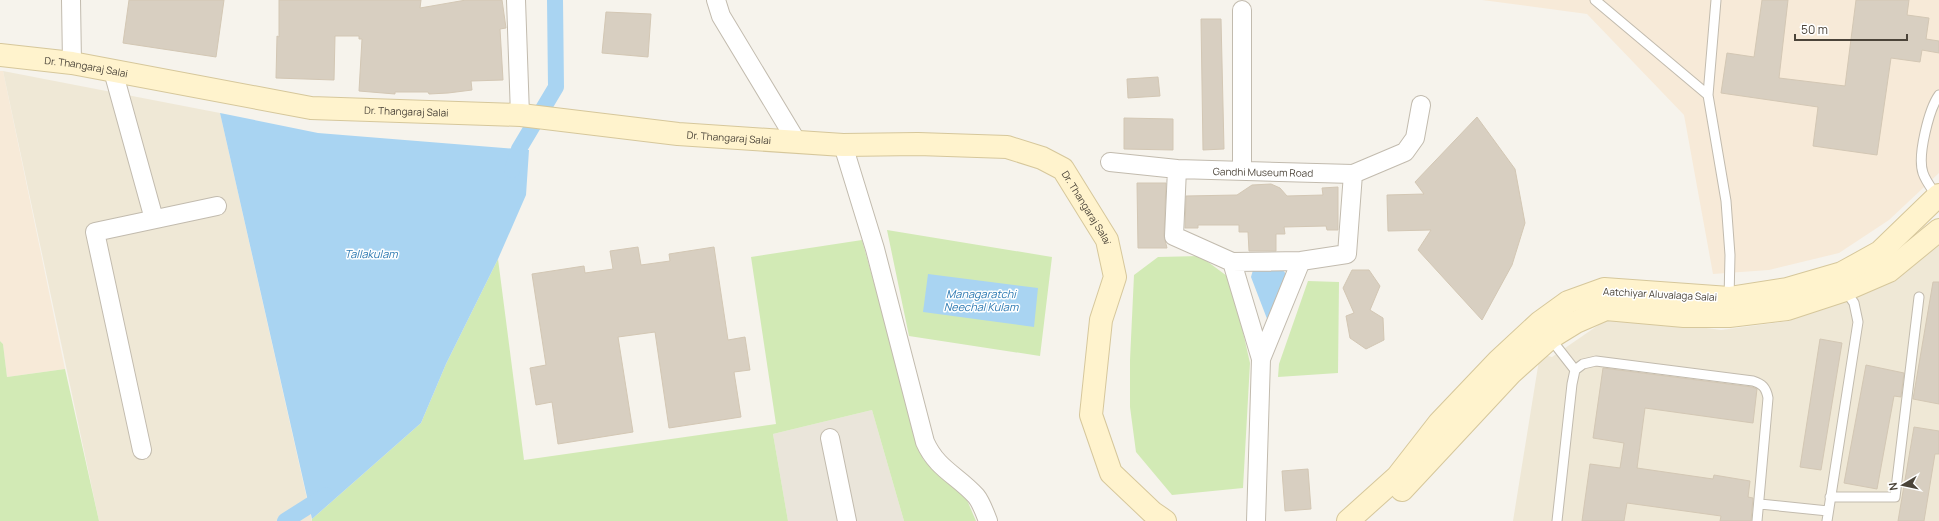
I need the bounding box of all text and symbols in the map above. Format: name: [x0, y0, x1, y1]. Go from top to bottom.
scale bar: [1795, 16, 1907, 42]
text: 50 m: [1801, 21, 1828, 38]
street label: Dr. Thangaraj Salai: [44, 53, 129, 80]
street label: Dr. Thangaraj Salai: [364, 103, 449, 120]
street label: Dr. Thangaraj Salai: [686, 128, 772, 147]
street label: Gandhi Museum Road: [1213, 164, 1313, 180]
street label: Dr. Thangaraj Salai: [1059, 168, 1115, 245]
water label: Tallakulam: [344, 246, 398, 261]
street label: Aatchiyar Aluvalaga Salai: [1603, 284, 1717, 304]
water label: Managaratchi Neechal Kulam: [944, 286, 1019, 314]
north arrow: [1883, 465, 1923, 505]
text: N: [1885, 481, 1901, 492]

